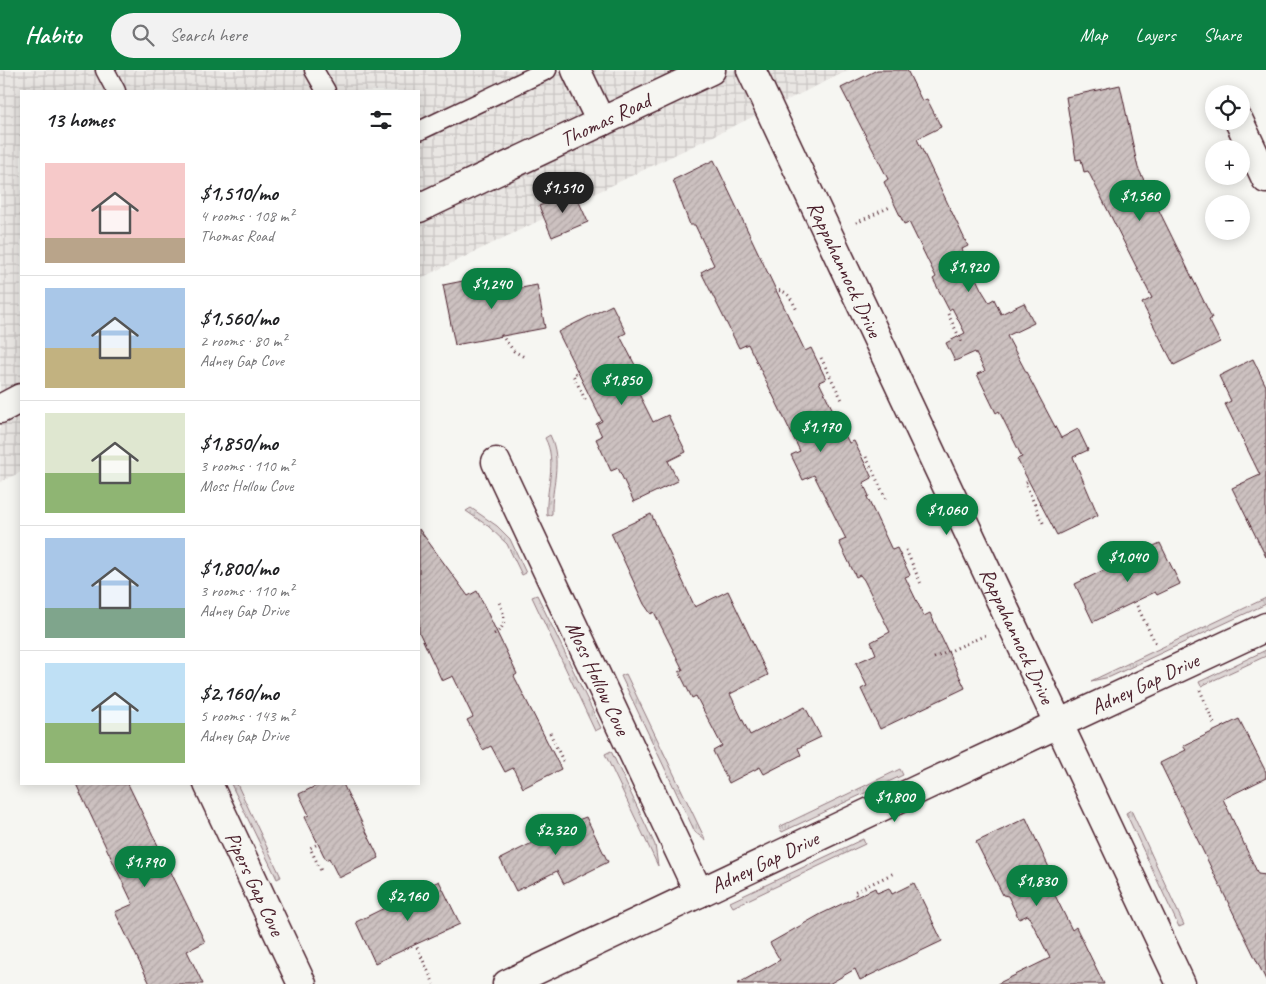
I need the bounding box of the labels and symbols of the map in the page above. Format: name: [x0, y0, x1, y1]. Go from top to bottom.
street label: Thomas Road: [556, 86, 658, 152]
pin: $1,510: [522, 172, 604, 214]
pin: $1,560: [1099, 180, 1181, 222]
street label: Rappahannock Drive: [802, 197, 888, 342]
pin: $1,920: [928, 250, 1010, 293]
pin: $1,240: [451, 268, 533, 310]
pin: $1,850: [581, 364, 663, 406]
pin: $1,170: [780, 410, 862, 453]
pin: $1,060: [906, 494, 988, 536]
pin: $1,040: [1087, 540, 1169, 583]
street label: Rappahannock Drive: [974, 563, 1061, 709]
street label: Moss Hollow Cove: [560, 617, 636, 740]
street label: Adney Gap Drive: [1086, 646, 1205, 720]
pin: $1,800: [854, 780, 936, 823]
pin: $2,320: [515, 814, 597, 856]
street label: Adney Gap Drive: [706, 824, 825, 899]
street label: Pipers Gap Cove: [219, 827, 291, 941]
pin: $1,790: [104, 846, 186, 888]
pin: $1,830: [996, 864, 1078, 907]
pin: $2,160: [367, 880, 449, 922]

